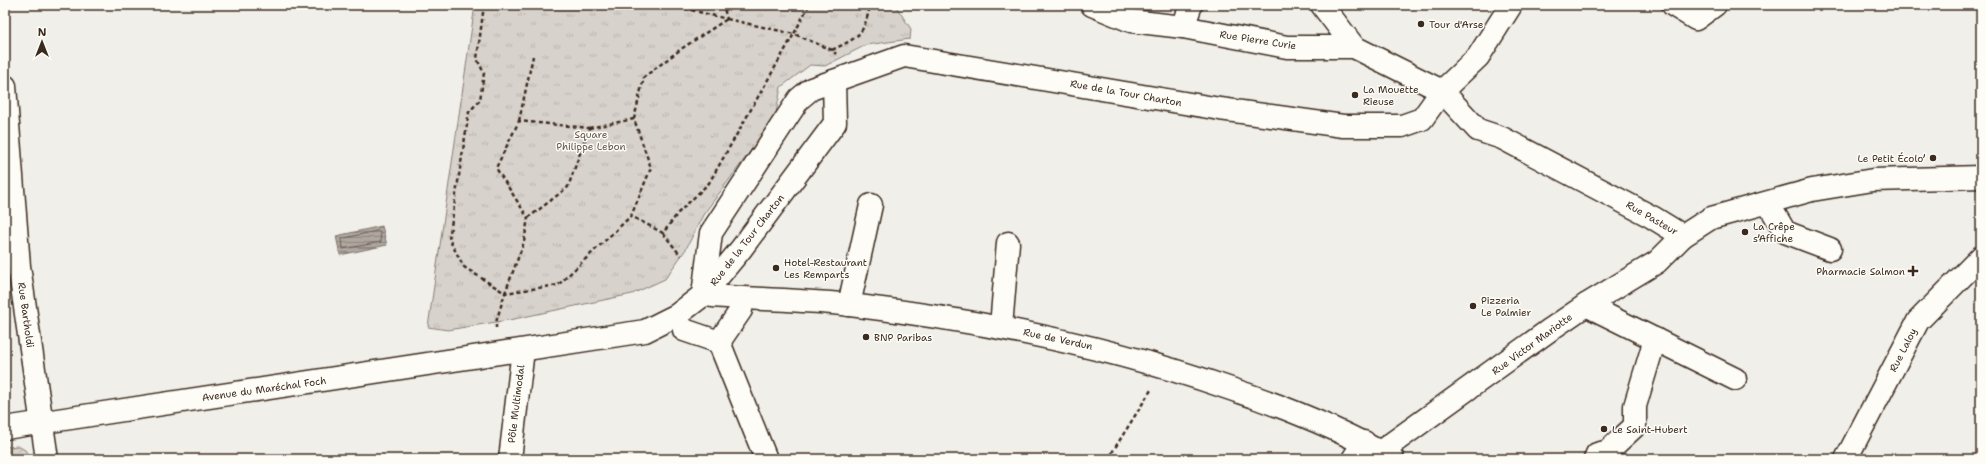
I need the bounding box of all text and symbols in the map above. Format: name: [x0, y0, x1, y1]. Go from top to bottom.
place label: Tour d'Arse: [1429, 18, 1484, 31]
marker: Tour d'Arse: [1416, 19, 1426, 29]
north arrow: [22, 22, 62, 62]
text: N: [38, 25, 47, 40]
street label: Rue Pierre Curie: [1219, 28, 1298, 53]
street label: Rue de la Tour Charton: [1069, 77, 1183, 109]
place label: La Mouette Rieuse: [1363, 83, 1419, 108]
marker: La Mouette Rieuse: [1350, 90, 1360, 100]
park label: Square Philippe Lebon: [556, 128, 626, 153]
place label: Le Petit Écolo’: [1858, 152, 1926, 165]
marker: Le Petit Écolo’: [1928, 153, 1938, 163]
street label: Rue de la Tour Charton: [707, 191, 787, 289]
street label: Rue Pasteur: [1624, 198, 1680, 238]
place label: La Crêpe s’Affiche: [1753, 220, 1795, 245]
marker: La Crêpe s’Affiche: [1740, 227, 1750, 237]
place label: Hotel-Restaurant Les Remparts: [784, 256, 867, 281]
marker: Hotel-Restaurant Les Remparts: [771, 263, 781, 273]
place label: Pharmacie Salmon: [1816, 265, 1905, 278]
marker: Pharmacie Salmon: [1908, 266, 1918, 276]
street label: Rue Bartholdi: [15, 281, 37, 349]
place label: Pizzeria Le Palmier: [1481, 294, 1532, 319]
marker: Pizzeria Le Palmier: [1468, 301, 1478, 311]
street label: Rue Victor Mariotte: [1489, 310, 1575, 378]
street label: Rue de Verdun: [1022, 325, 1094, 353]
street label: Rue Laloy: [1886, 326, 1920, 374]
place label: BNP Paribas: [874, 331, 932, 344]
marker: BNP Paribas: [861, 332, 871, 342]
street label: Pôle Multimodal: [505, 364, 527, 444]
street label: Avenue du Maréchal Foch: [201, 374, 327, 404]
place label: Le Saint-Hubert: [1612, 423, 1688, 436]
marker: Le Saint-Hubert: [1599, 424, 1609, 434]

